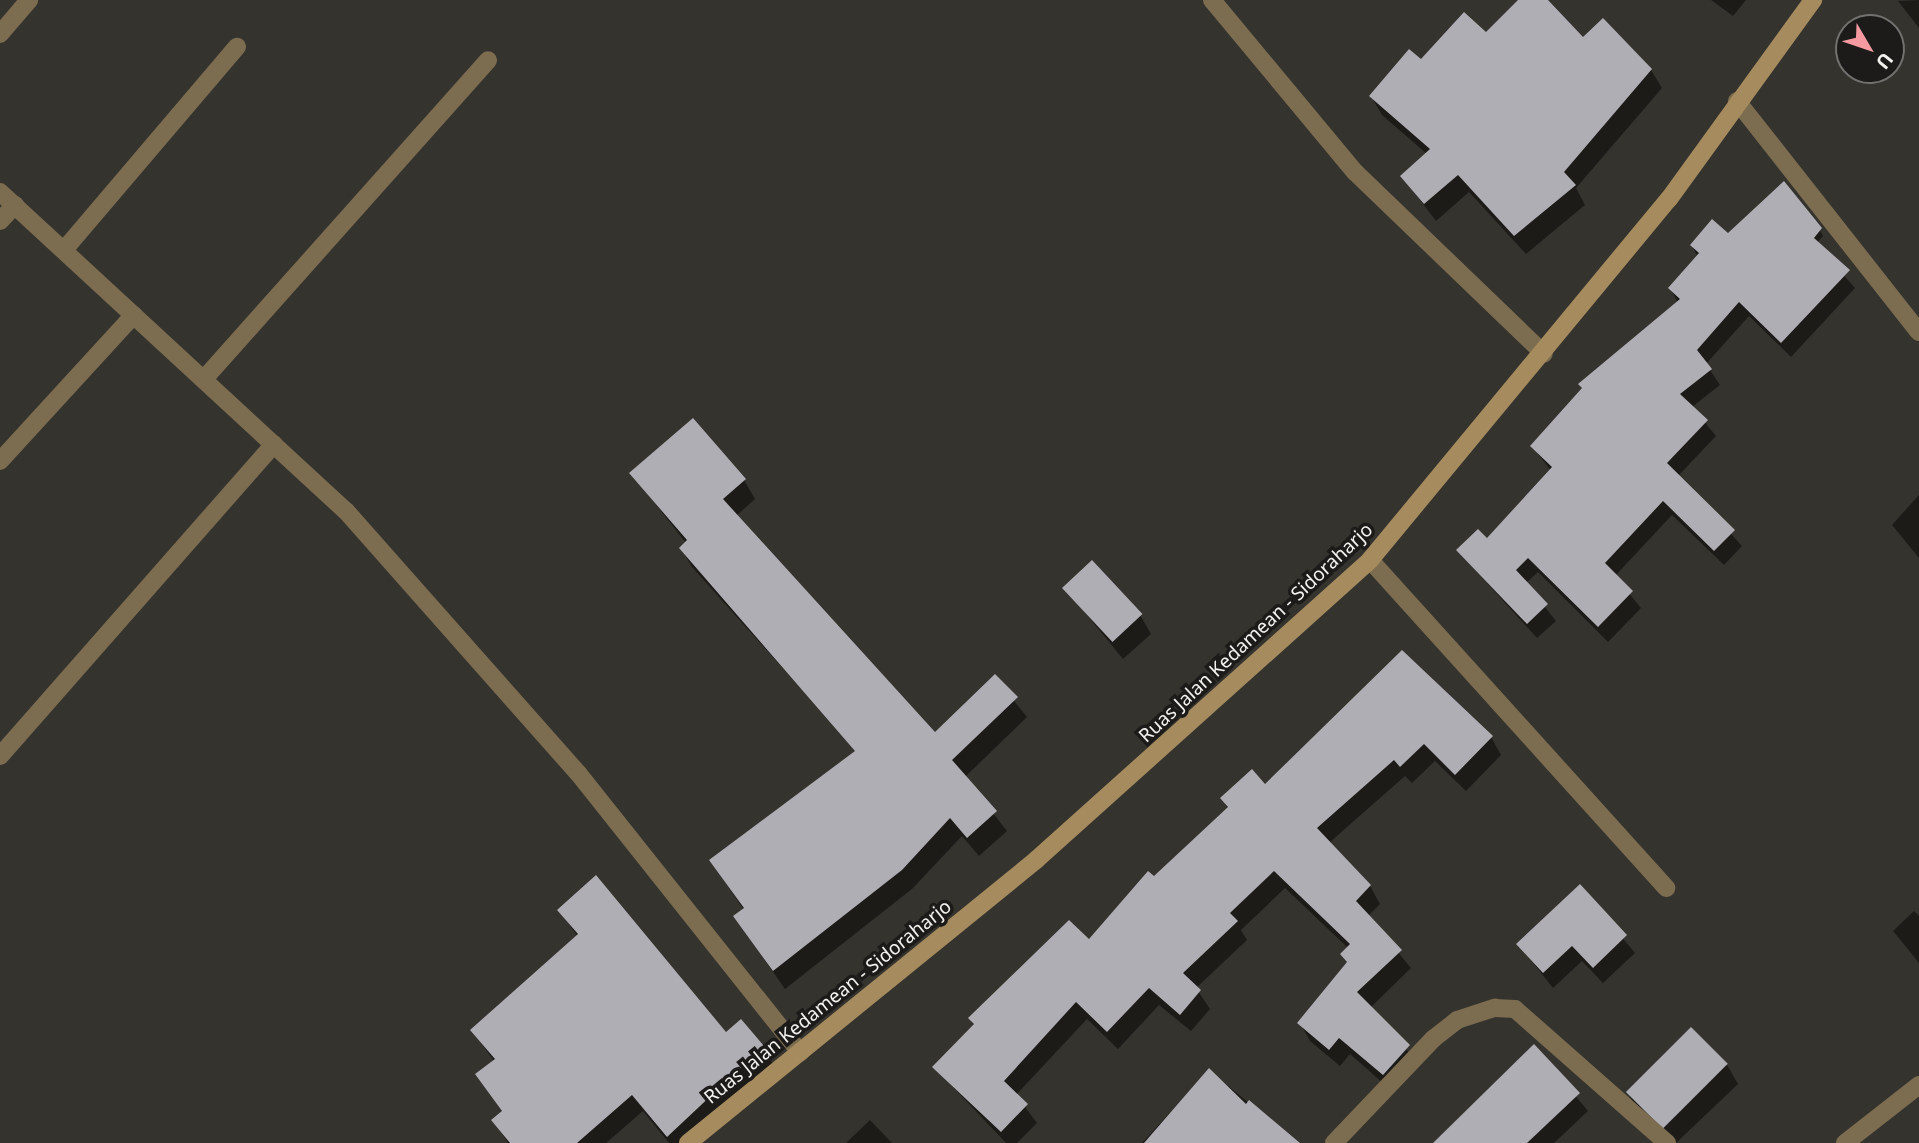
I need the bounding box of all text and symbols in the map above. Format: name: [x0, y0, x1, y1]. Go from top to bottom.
north arrow: [1835, 14, 1905, 84]
text: U: [1870, 47, 1899, 75]
street label: Ruas Jalan Kedamean - Sidoraharjo: [1134, 518, 1378, 748]
street label: Ruas Jalan Kedamean - Sidoraharjo: [700, 895, 956, 1109]

